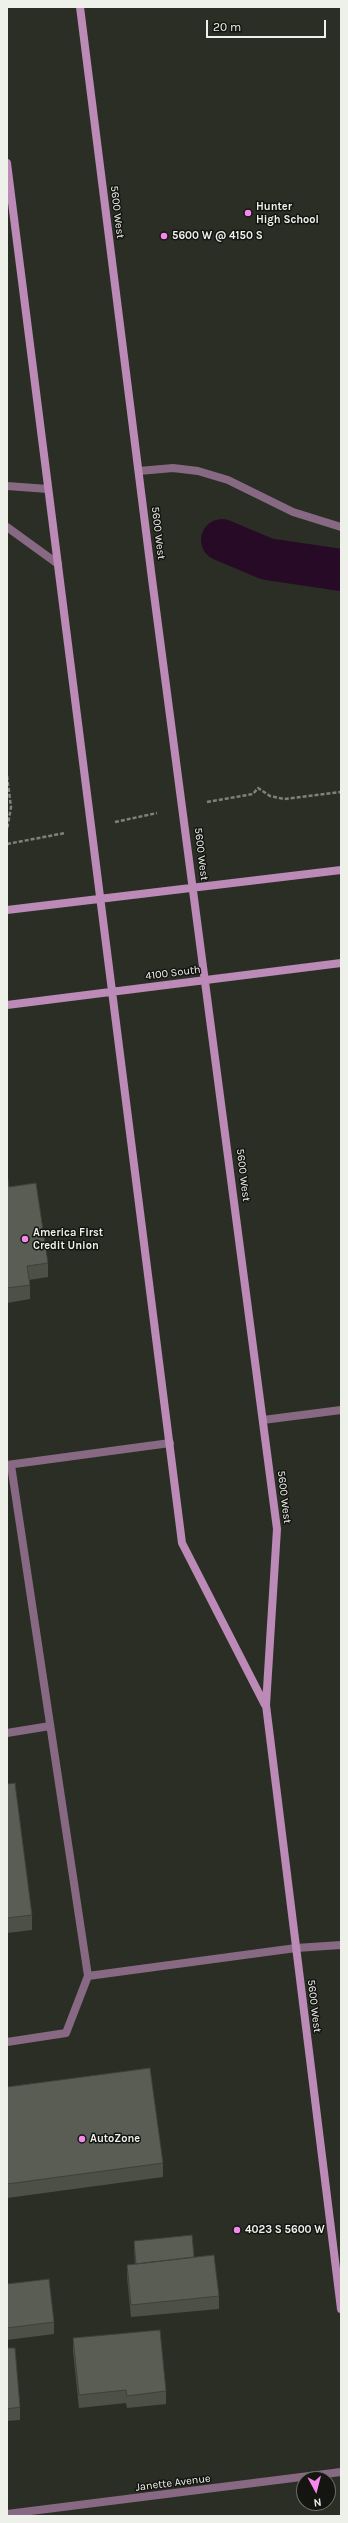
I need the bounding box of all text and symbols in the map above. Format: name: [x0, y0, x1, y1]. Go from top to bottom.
scale bar: [208, 12, 328, 38]
text: 20 m: [213, 20, 241, 34]
street label: 5600 West: [107, 185, 127, 239]
place label: Hunter High School: [256, 200, 319, 226]
marker: Hunter High School: [243, 208, 253, 218]
place label: 5600 W @ 4150 S: [172, 229, 263, 243]
marker: 5600 W @ 4150 S: [159, 231, 169, 241]
street label: 5600 West: [148, 506, 168, 560]
street label: 5600 West: [191, 827, 211, 881]
street label: 4100 South: [145, 963, 201, 983]
street label: 5600 West: [233, 1148, 253, 1202]
place label: America First Credit Union: [33, 1226, 103, 1252]
marker: America First Credit Union: [20, 1234, 30, 1244]
street label: 5600 West: [274, 1470, 294, 1524]
street label: 5600 West: [304, 1979, 324, 2033]
place label: AutoZone: [90, 2132, 140, 2146]
marker: AutoZone: [77, 2134, 87, 2144]
place label: 4023 S 5600 W: [245, 2223, 325, 2237]
marker: 4023 S 5600 W: [232, 2225, 242, 2235]
north arrow: [296, 2471, 336, 2511]
street label: Janette Avenue: [135, 2472, 211, 2494]
text: N: [313, 2495, 322, 2509]

